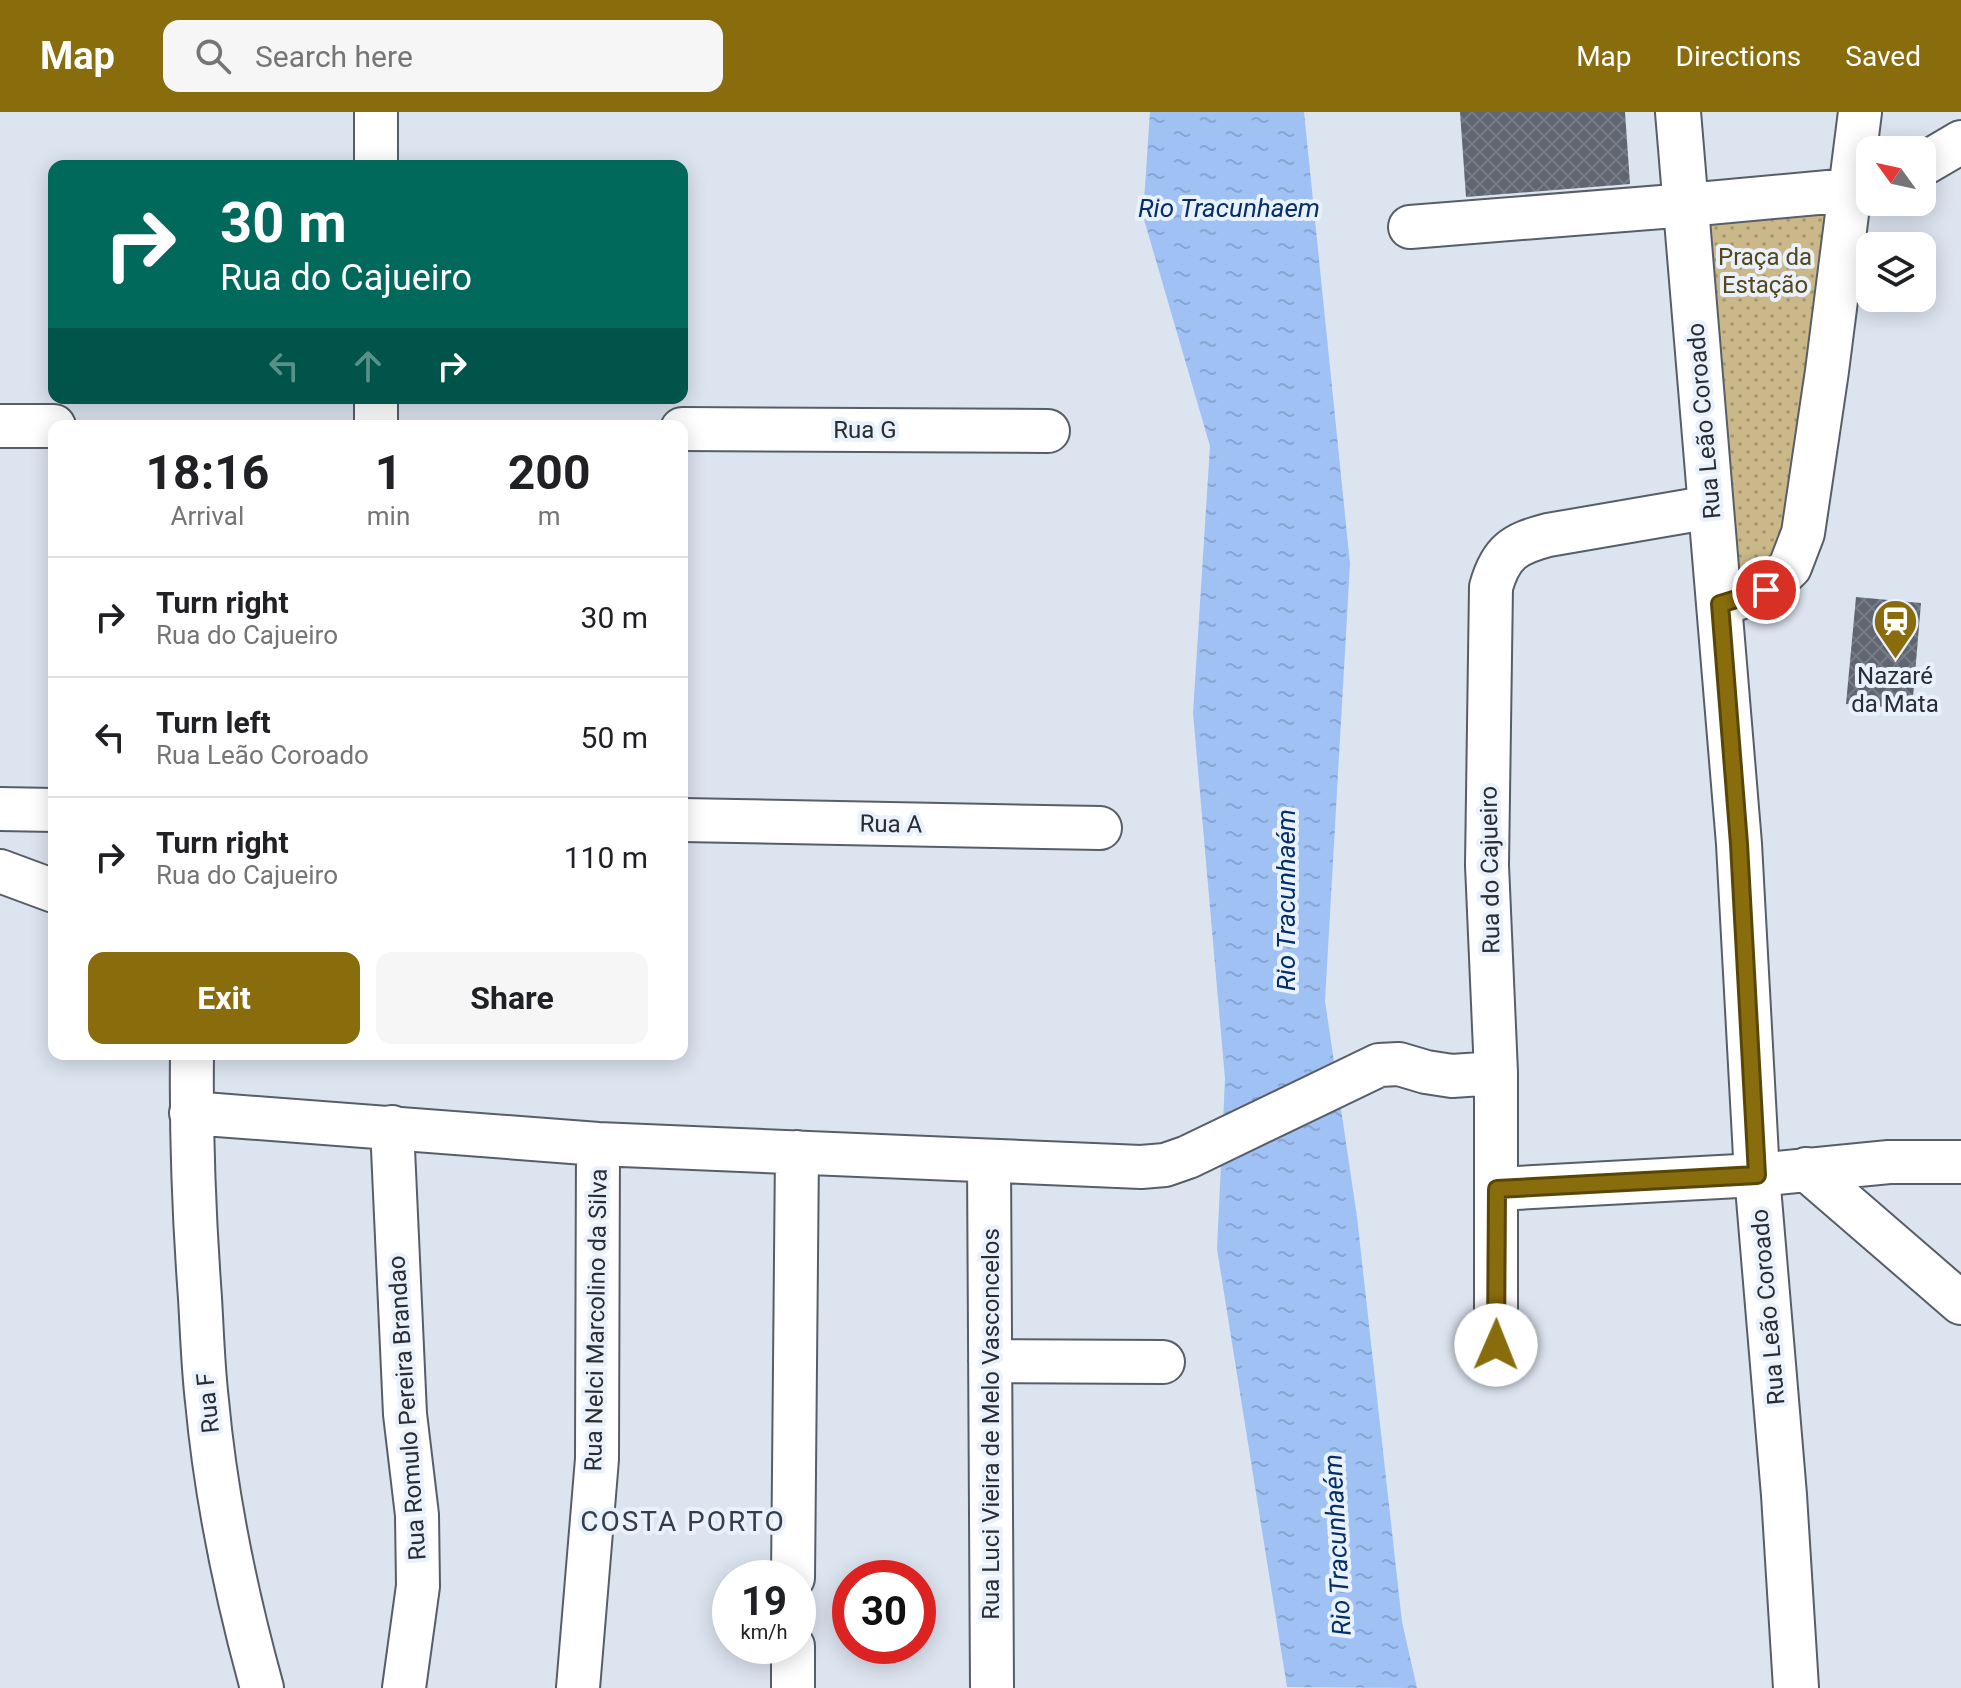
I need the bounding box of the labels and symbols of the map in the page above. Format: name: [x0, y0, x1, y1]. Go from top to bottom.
north arrow: [1856, 136, 1936, 216]
water label: Rio Tracunhaem: [1138, 193, 1320, 223]
park label: Praça da Estação: [1718, 243, 1812, 299]
street label: Rua Leão Coroado: [1681, 322, 1727, 520]
street label: Rua G: [833, 416, 897, 444]
pin: [1732, 556, 1800, 624]
station icon: Nazaré da Mata: [1871, 598, 1919, 661]
place label: Nazaré da Mata: [1851, 662, 1939, 718]
street label: Rua do Cajueiro: [1475, 786, 1505, 954]
street label: Rua A: [859, 809, 923, 839]
water label: Rio Tracunhaém: [1271, 809, 1301, 991]
street label: Rua Nelci Marcolino da Silva: [579, 1168, 613, 1472]
street label: Rua Leão Coroado: [1745, 1208, 1791, 1406]
street label: Rua Luci Vieira de Melo Vasconcelos: [977, 1228, 1005, 1620]
street label: Rua Romulo Pereira Brandao: [382, 1255, 432, 1561]
position arrow: [1454, 1303, 1538, 1387]
street label: Rua F: [191, 1372, 225, 1434]
water label: Rio Tracunhaém: [1317, 1453, 1357, 1637]
district label: COSTA PORTO: [580, 1505, 786, 1538]
speed limit sign: 30: [832, 1560, 936, 1664]

